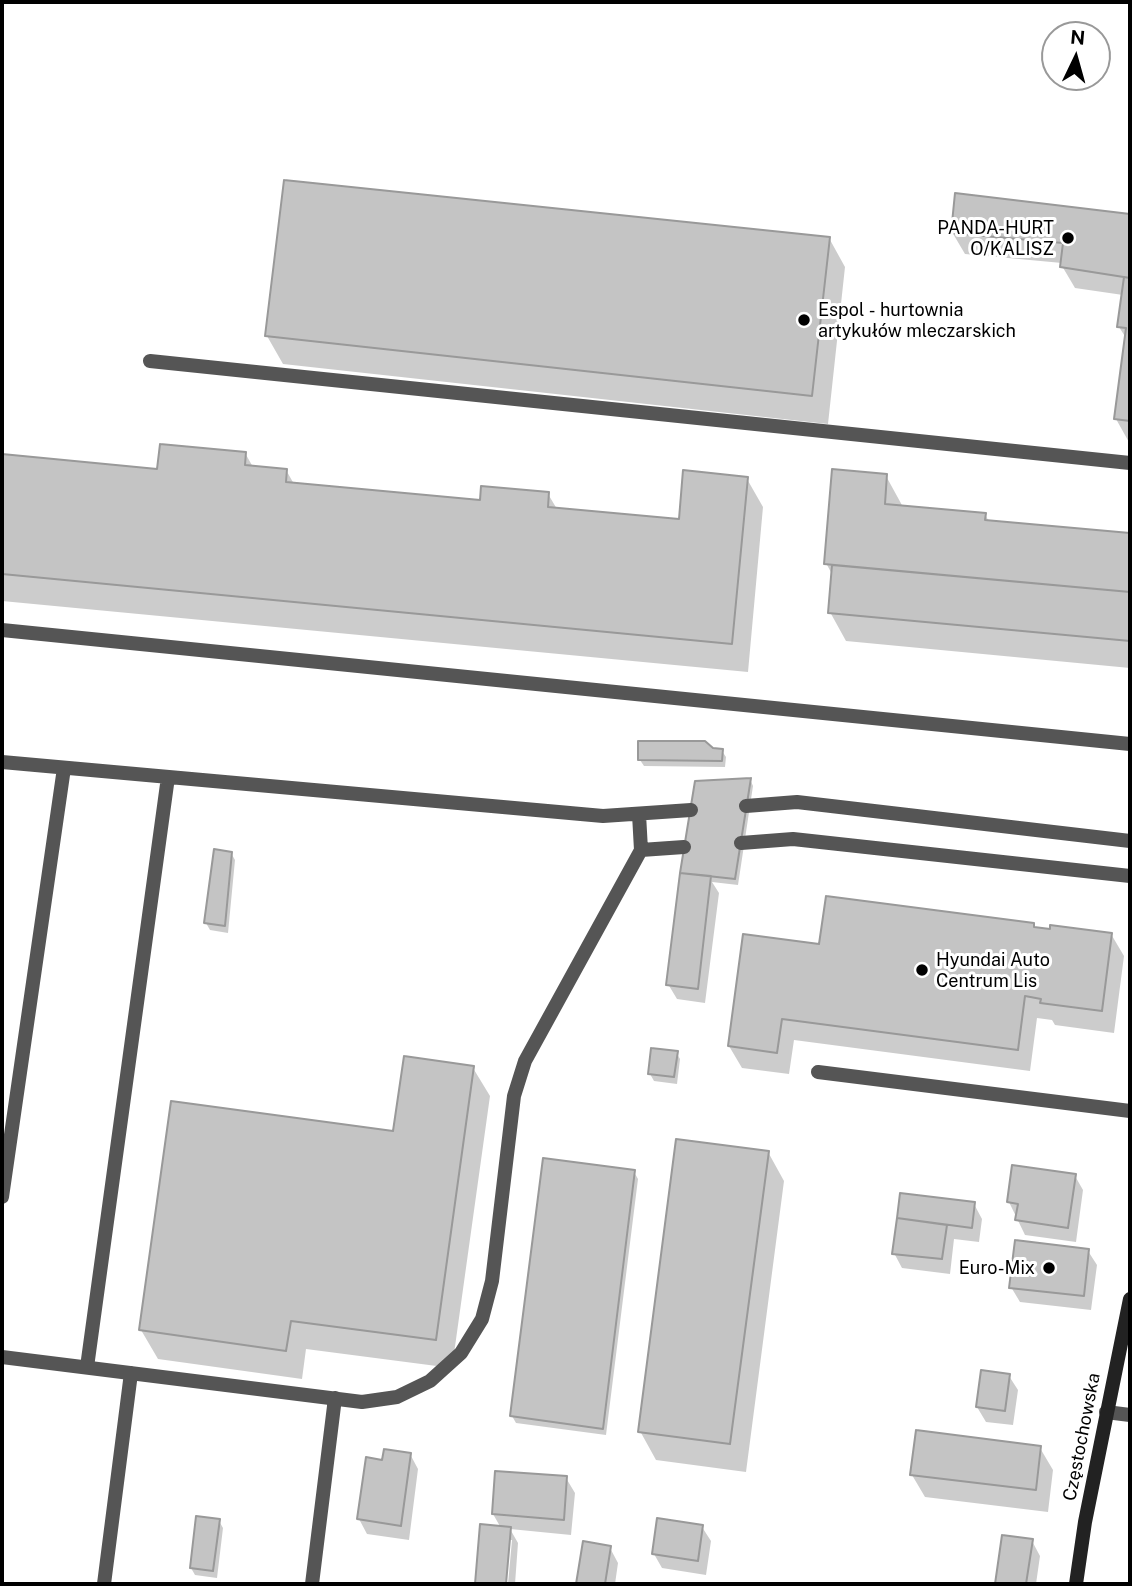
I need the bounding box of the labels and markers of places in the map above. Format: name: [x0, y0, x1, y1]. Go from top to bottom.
place label: PANDA-HURT O/KALISZ: [937, 217, 1054, 260]
marker: PANDA-HURT O/KALISZ: [1060, 230, 1076, 246]
place label: Espol - hurtownia artykułów mleczarskich: [818, 299, 1016, 342]
marker: Espol - hurtownia artykułów mleczarskich: [796, 312, 812, 328]
place label: Hyundai Auto Centrum Lis: [936, 949, 1050, 992]
marker: Hyundai Auto Centrum Lis: [914, 962, 930, 978]
place label: Euro-Mix: [959, 1257, 1035, 1279]
marker: Euro-Mix: [1041, 1260, 1057, 1276]

